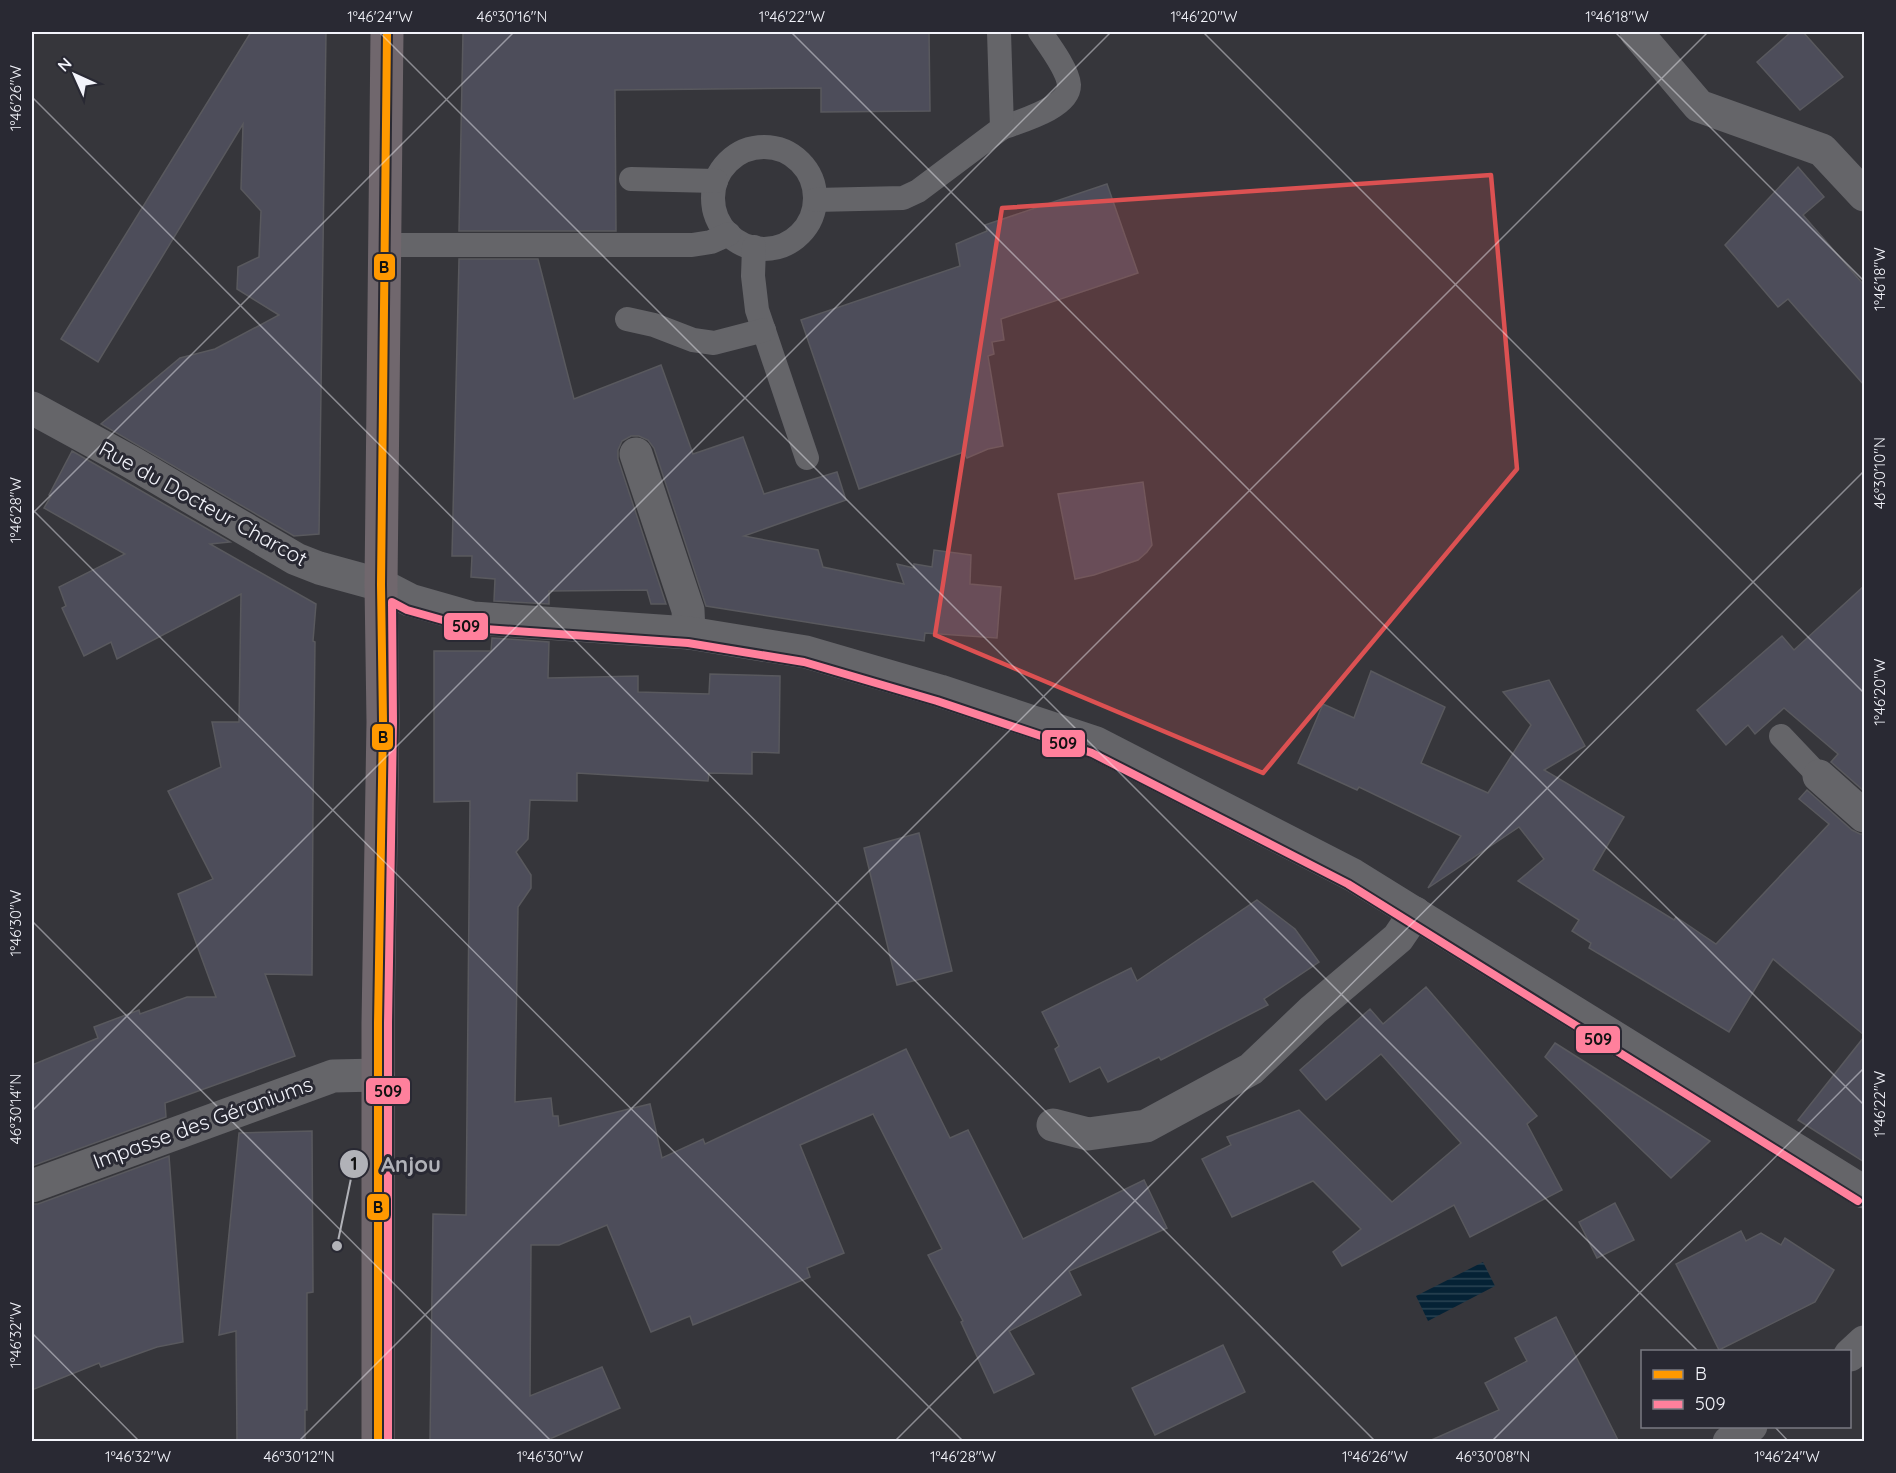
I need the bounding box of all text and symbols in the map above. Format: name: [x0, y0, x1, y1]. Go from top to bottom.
text: 1°46'24"W: [347, 7, 413, 26]
text: 46°30'16"N: [477, 7, 547, 26]
text: 1°46'22"W: [759, 7, 826, 26]
text: 1°46'20"W: [1171, 7, 1238, 26]
text: 1°46'18"W: [1585, 7, 1649, 26]
north arrow: [45, 45, 105, 105]
text: N: [53, 53, 76, 76]
text: 1°46'26"W: [6, 64, 25, 131]
text: 1°46'18"W: [1870, 247, 1889, 311]
line badge: B: [373, 253, 396, 281]
text: B: [379, 257, 389, 277]
street label: Rue du Docteur Charcot: [95, 435, 312, 571]
text: 46°30'10"N: [1870, 437, 1889, 509]
text: 1°46'28"W: [6, 476, 25, 543]
line badge: 509: [443, 612, 489, 641]
text: 509: [452, 616, 480, 636]
text: 1°46'20"W: [1870, 658, 1889, 725]
line badge: B: [371, 723, 394, 751]
text: B: [378, 727, 388, 747]
line badge: 509: [1041, 729, 1086, 758]
text: 509: [1049, 733, 1077, 753]
text: 1°46'30"W: [6, 889, 25, 956]
line badge: 509: [1575, 1025, 1621, 1054]
text: 509: [1584, 1029, 1612, 1049]
street label: Impasse des Géraniums: [89, 1070, 316, 1174]
text: 1°46'22"W: [1870, 1070, 1889, 1137]
text: 46°30'14"N: [6, 1074, 25, 1144]
line badge: 509: [365, 1077, 411, 1105]
text: 509: [374, 1081, 402, 1101]
callout: Anjou: [339, 1144, 453, 1184]
text: Anjou: [381, 1150, 441, 1178]
text: 1: [350, 1152, 358, 1175]
line badge: B: [366, 1193, 390, 1221]
text: B: [373, 1197, 383, 1217]
text: 1°46'32"W: [6, 1302, 25, 1368]
legend: [1641, 1350, 1851, 1428]
text: B: [1695, 1362, 1707, 1385]
text: 509: [1695, 1392, 1726, 1415]
text: 1°46'32"W: [105, 1447, 171, 1466]
text: 46°30'12"N: [263, 1447, 335, 1466]
text: 1°46'30"W: [517, 1447, 584, 1466]
text: 1°46'28"W: [930, 1447, 997, 1466]
text: 1°46'26"W: [1342, 1447, 1409, 1466]
text: 46°30'08"N: [1456, 1447, 1530, 1466]
text: 1°46'24"W: [1754, 1447, 1820, 1466]

